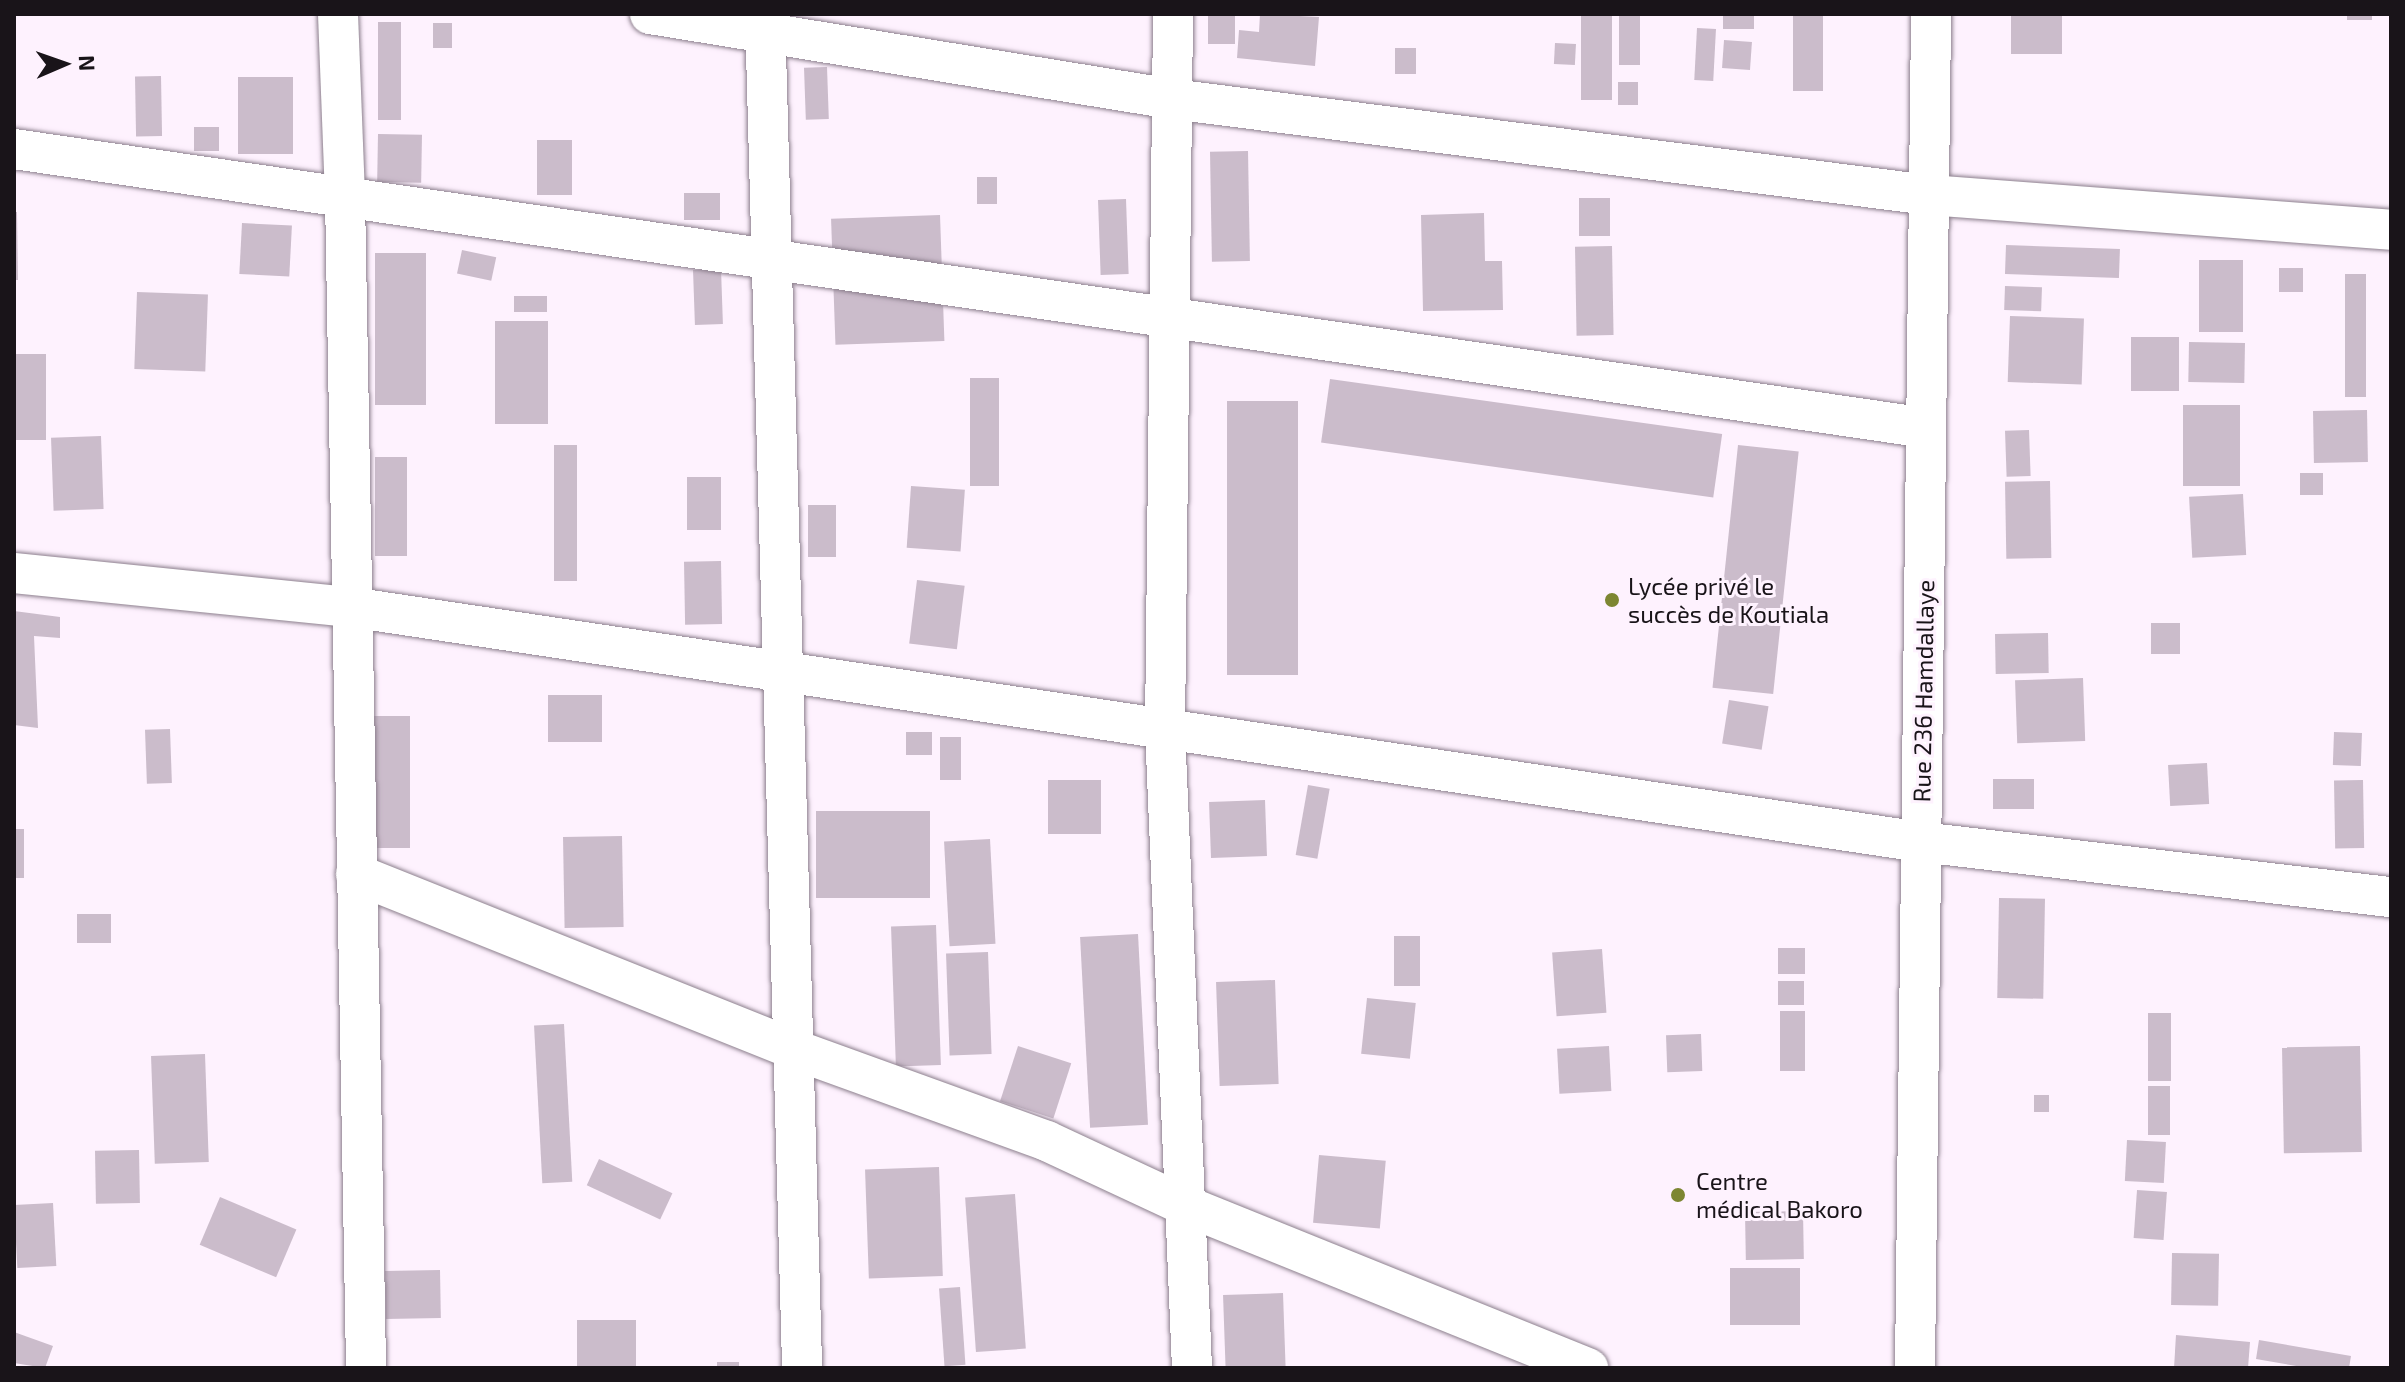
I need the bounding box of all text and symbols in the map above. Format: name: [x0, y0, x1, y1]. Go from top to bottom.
north arrow: [24, 24, 104, 104]
text: N: [75, 55, 101, 72]
place label: Lycée privé le succès de Koutiala: [1628, 572, 1829, 628]
street label: Rue 236 Hamdallaye: [1907, 579, 1939, 803]
marker: Lycée privé le succès de Koutiala: [1603, 591, 1621, 609]
place label: Centre médical Bakoro: [1696, 1167, 1863, 1223]
marker: Centre médical Bakoro: [1667, 1184, 1689, 1206]

